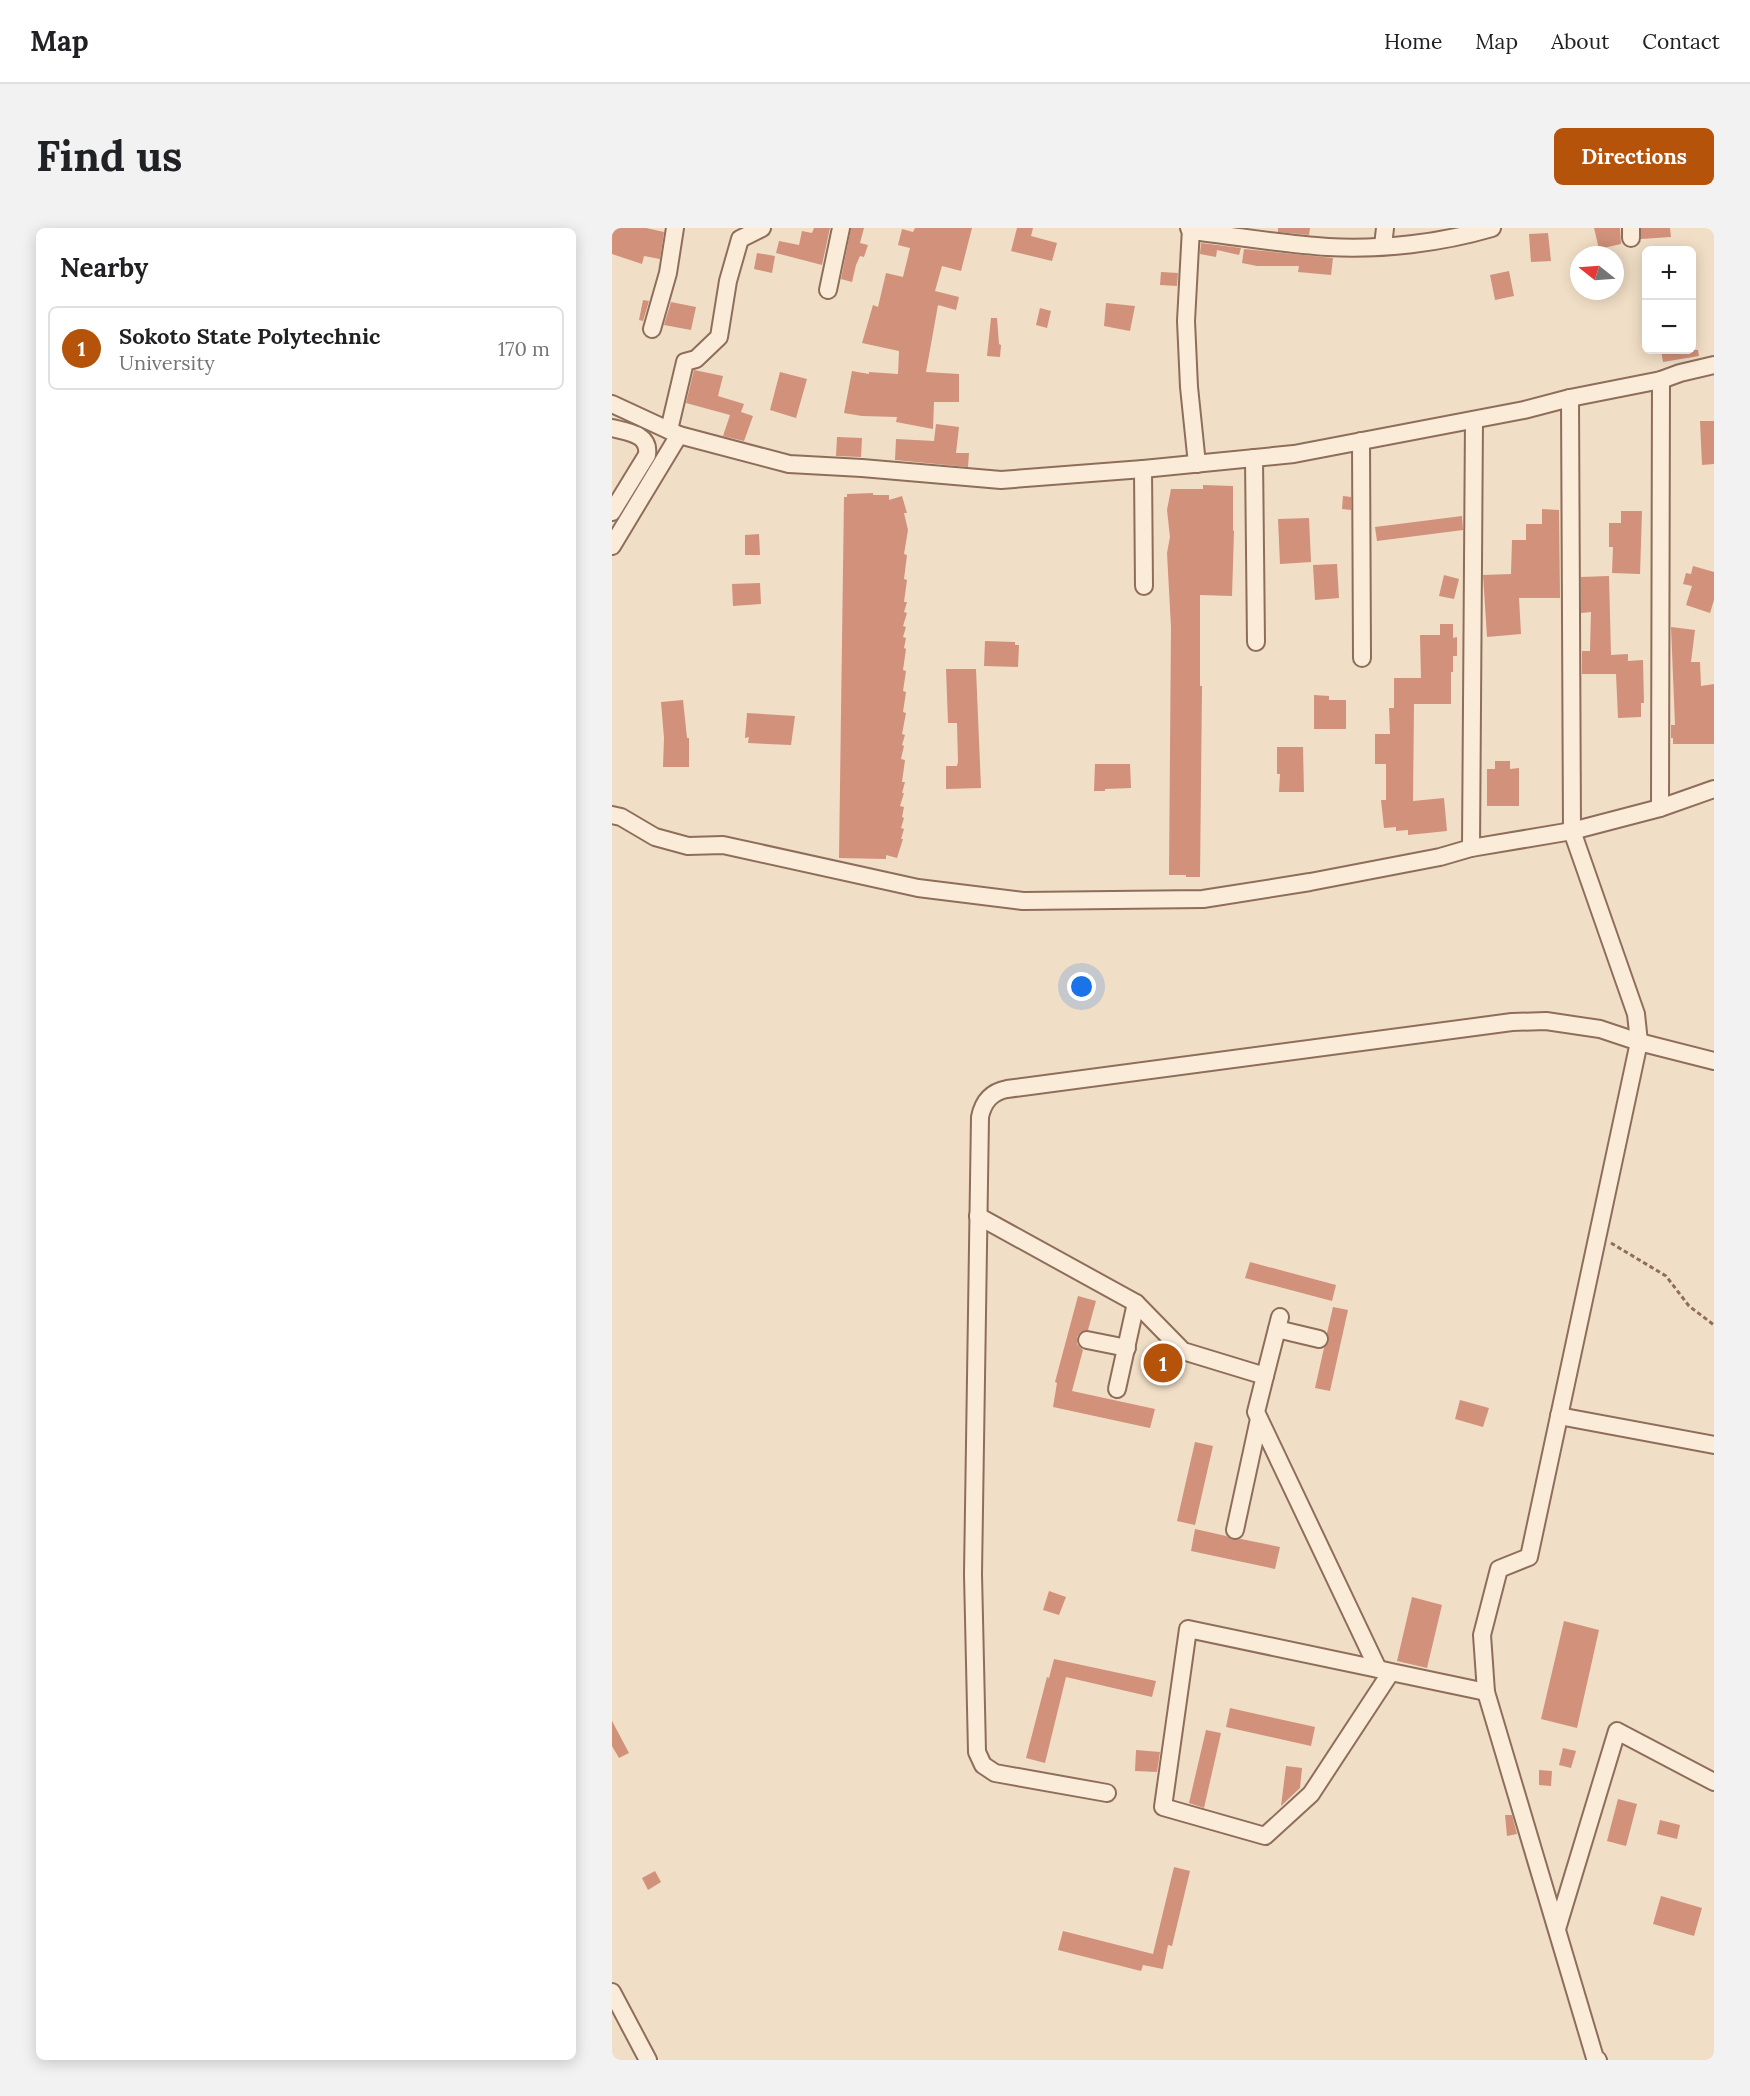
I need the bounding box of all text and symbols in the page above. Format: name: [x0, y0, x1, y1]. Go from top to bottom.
text: Map: [30, 23, 89, 59]
text: Home: [1384, 28, 1442, 55]
text: Map: [1475, 28, 1518, 55]
text: About: [1551, 28, 1609, 55]
text: Contact: [1642, 28, 1720, 55]
button: Directions: [1554, 128, 1714, 185]
text: Find us: [36, 129, 182, 183]
north arrow: [1570, 246, 1624, 300]
map controls: [1642, 246, 1696, 354]
button: +: [1642, 246, 1696, 300]
text: Nearby: [60, 251, 148, 284]
button: −: [1642, 300, 1696, 354]
text: Sokoto State Polytechnic: [119, 322, 381, 350]
text: 1: [77, 336, 86, 361]
text: 170 m: [498, 336, 550, 361]
text: University: [119, 350, 215, 375]
your location: [1067, 972, 1096, 1001]
pin: 1: [1144, 1340, 1182, 1386]

